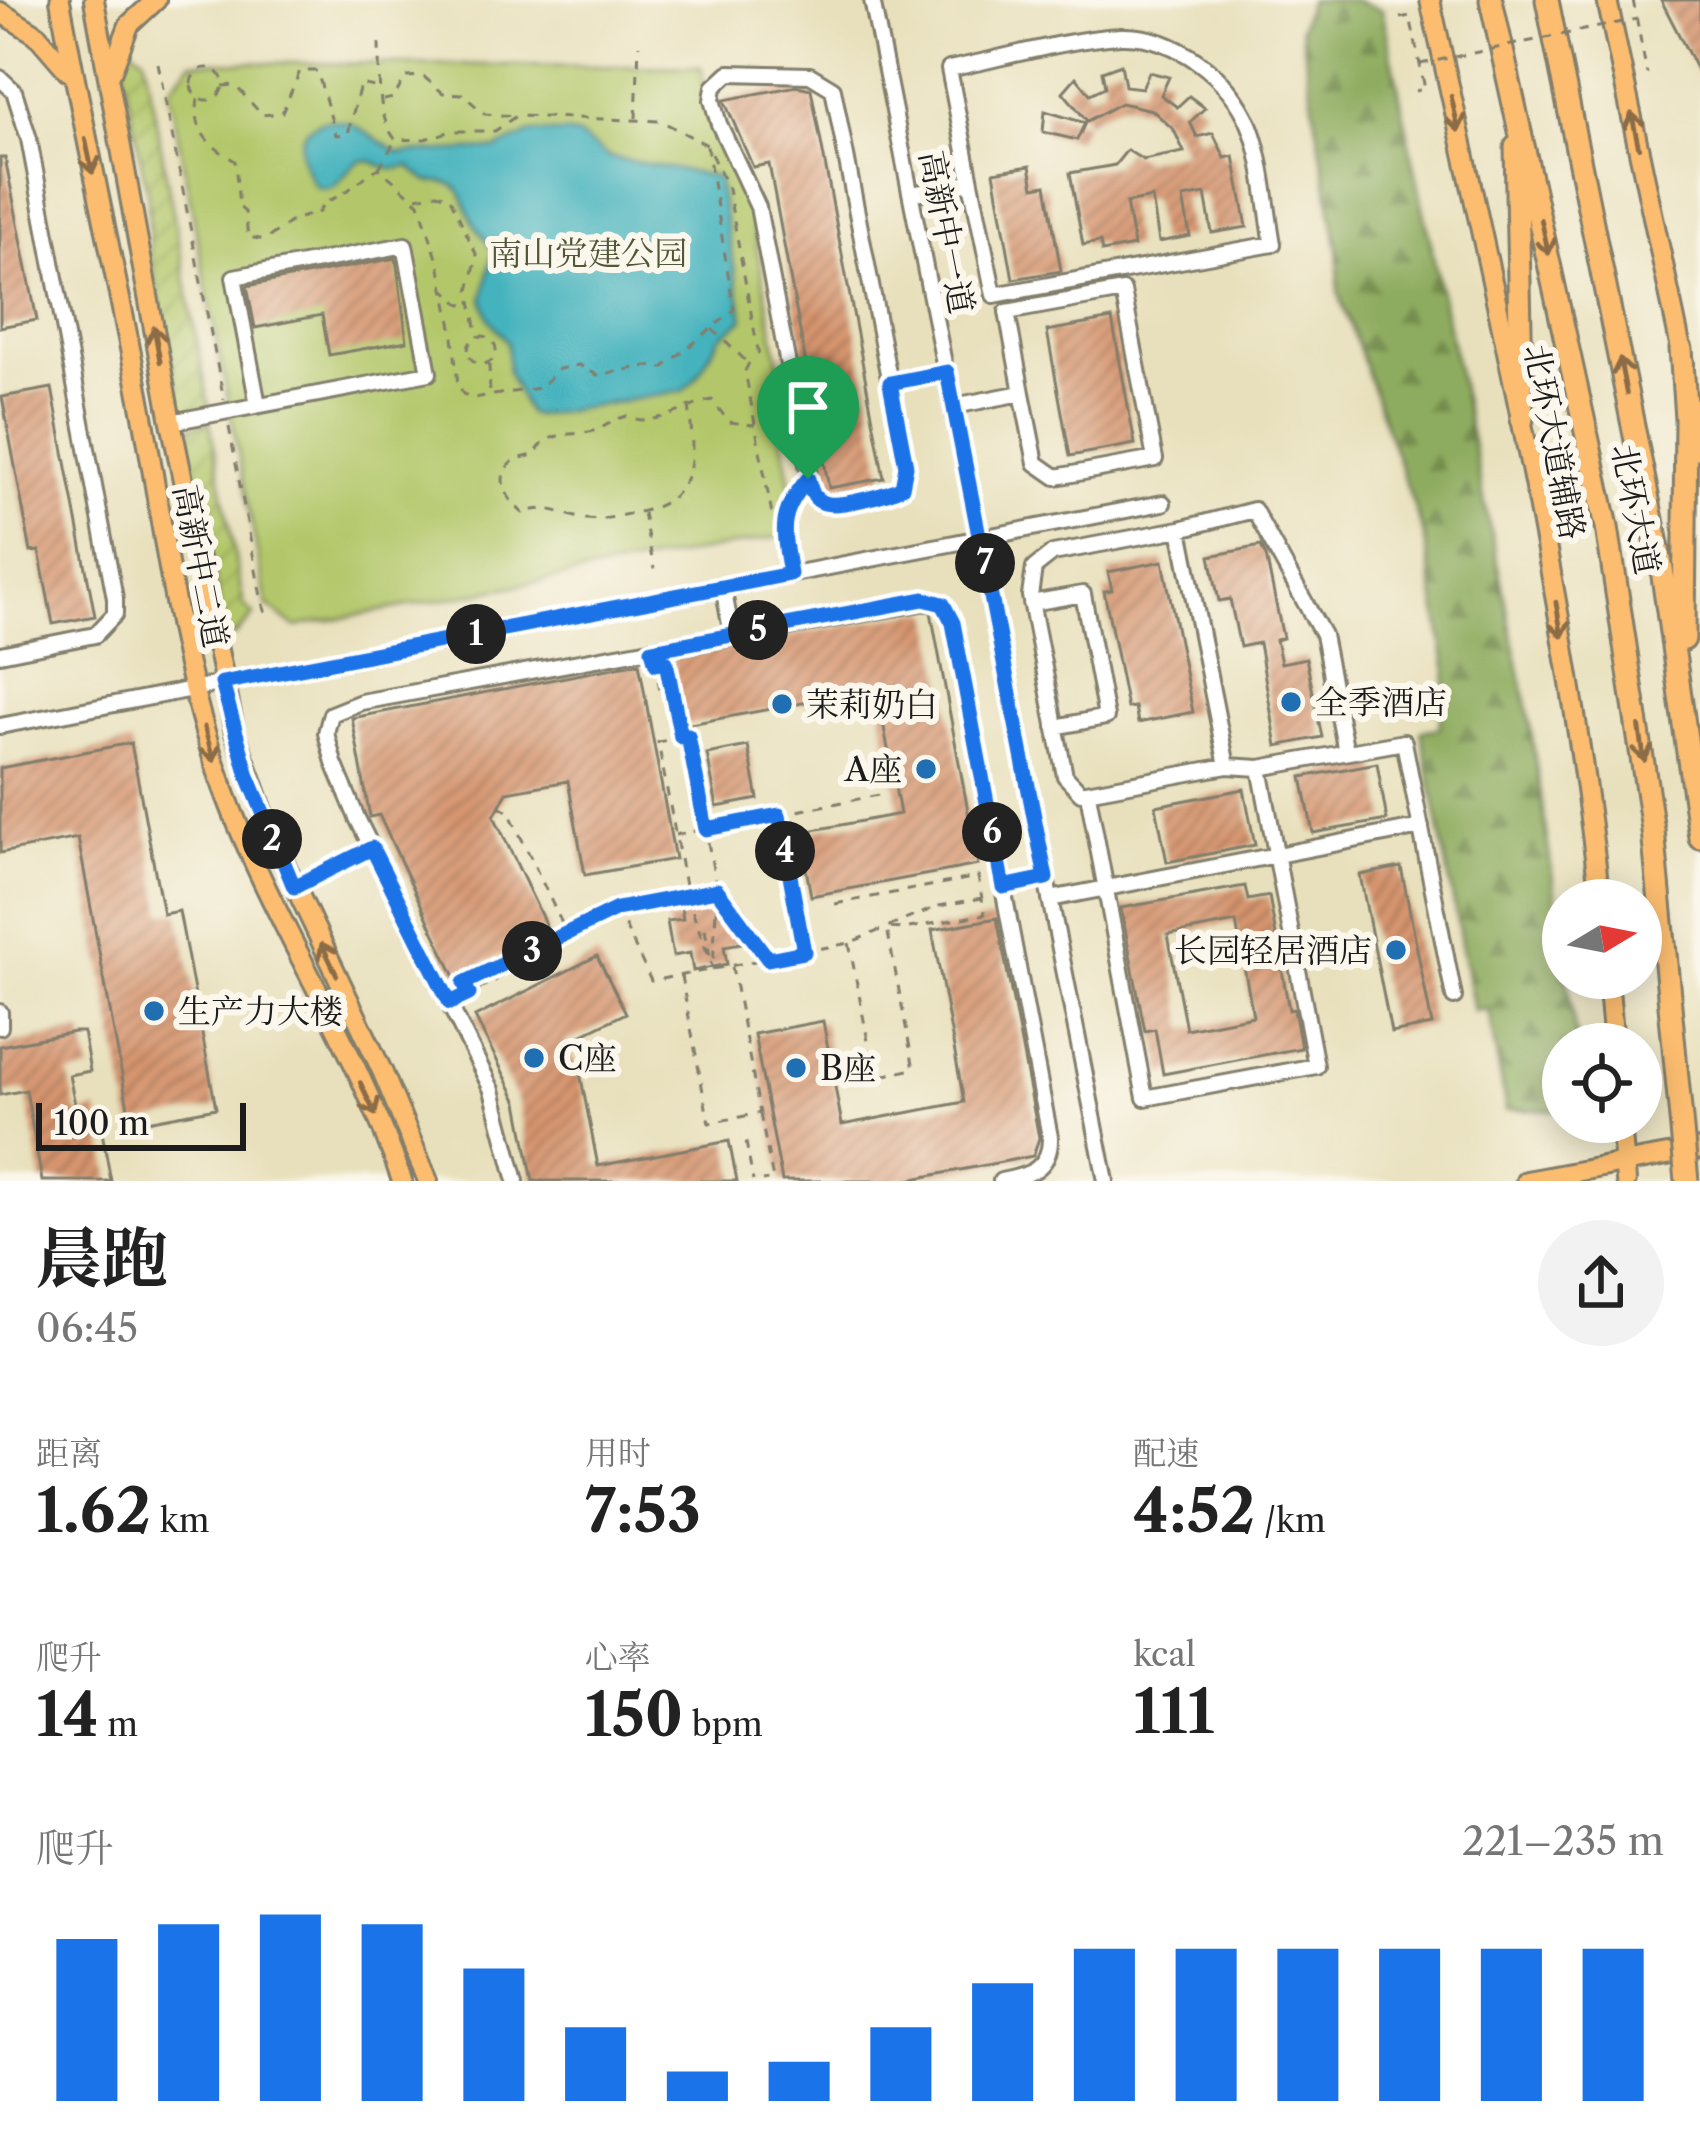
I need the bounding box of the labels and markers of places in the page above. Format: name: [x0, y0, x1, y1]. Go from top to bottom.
pin: [757, 356, 859, 479]
pin: 7: [955, 533, 1015, 593]
pin: 5: [728, 600, 788, 660]
pin: 1: [446, 604, 506, 664]
place label: 全季酒店: [1315, 682, 1447, 723]
place label: 茉莉奶白: [806, 684, 938, 725]
marker: 全季酒店: [1278, 689, 1304, 715]
marker: 茉莉奶白: [769, 691, 795, 717]
place label: A座: [844, 749, 902, 790]
marker: A座: [913, 756, 939, 782]
pin: 6: [962, 802, 1022, 862]
pin: 2: [242, 809, 302, 869]
pin: 4: [755, 821, 815, 881]
pin: 3: [502, 921, 562, 981]
place label: 长园轻居酒店: [1174, 930, 1372, 971]
marker: 长园轻居酒店: [1383, 937, 1409, 963]
place label: 生产力大楼: [178, 991, 343, 1032]
marker: 生产力大楼: [141, 998, 167, 1024]
place label: C座: [558, 1038, 616, 1079]
marker: C座: [521, 1045, 547, 1071]
place label: B座: [820, 1048, 876, 1089]
marker: B座: [783, 1055, 809, 1081]

